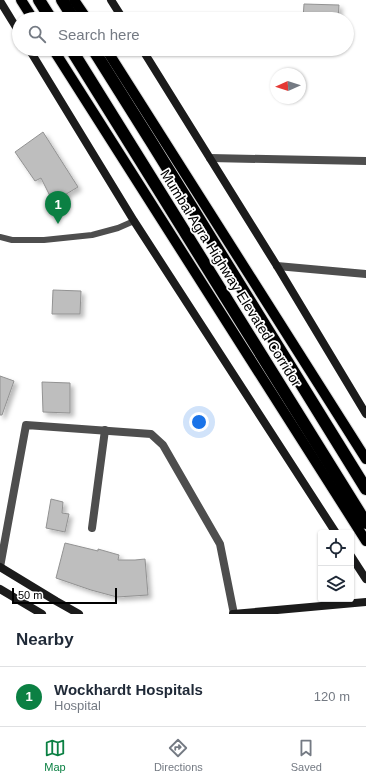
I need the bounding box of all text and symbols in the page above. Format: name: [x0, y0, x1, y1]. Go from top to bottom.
search box: [12, 12, 354, 56]
icon: search: [26, 23, 48, 45]
text: Search here: [58, 26, 140, 43]
north arrow: [270, 68, 306, 104]
street label: Mumbai Agra Highway Elevated Corridor: [157, 167, 305, 390]
pin: 1: [45, 191, 71, 224]
your location: [189, 412, 209, 432]
map controls: [318, 530, 354, 602]
button: locate: [318, 530, 354, 566]
button: layers: [318, 566, 354, 602]
scale bar: [12, 586, 117, 605]
text: 50 m: [18, 589, 42, 601]
text: Nearby: [16, 630, 74, 649]
text: Wockhardt Hospitals: [54, 681, 203, 698]
text: 1: [25, 689, 33, 704]
text: 120 m: [314, 689, 350, 704]
text: Hospital: [54, 698, 101, 713]
tab: Map: [44, 737, 66, 773]
tab: Directions: [154, 737, 203, 773]
tab: Saved: [291, 737, 322, 773]

